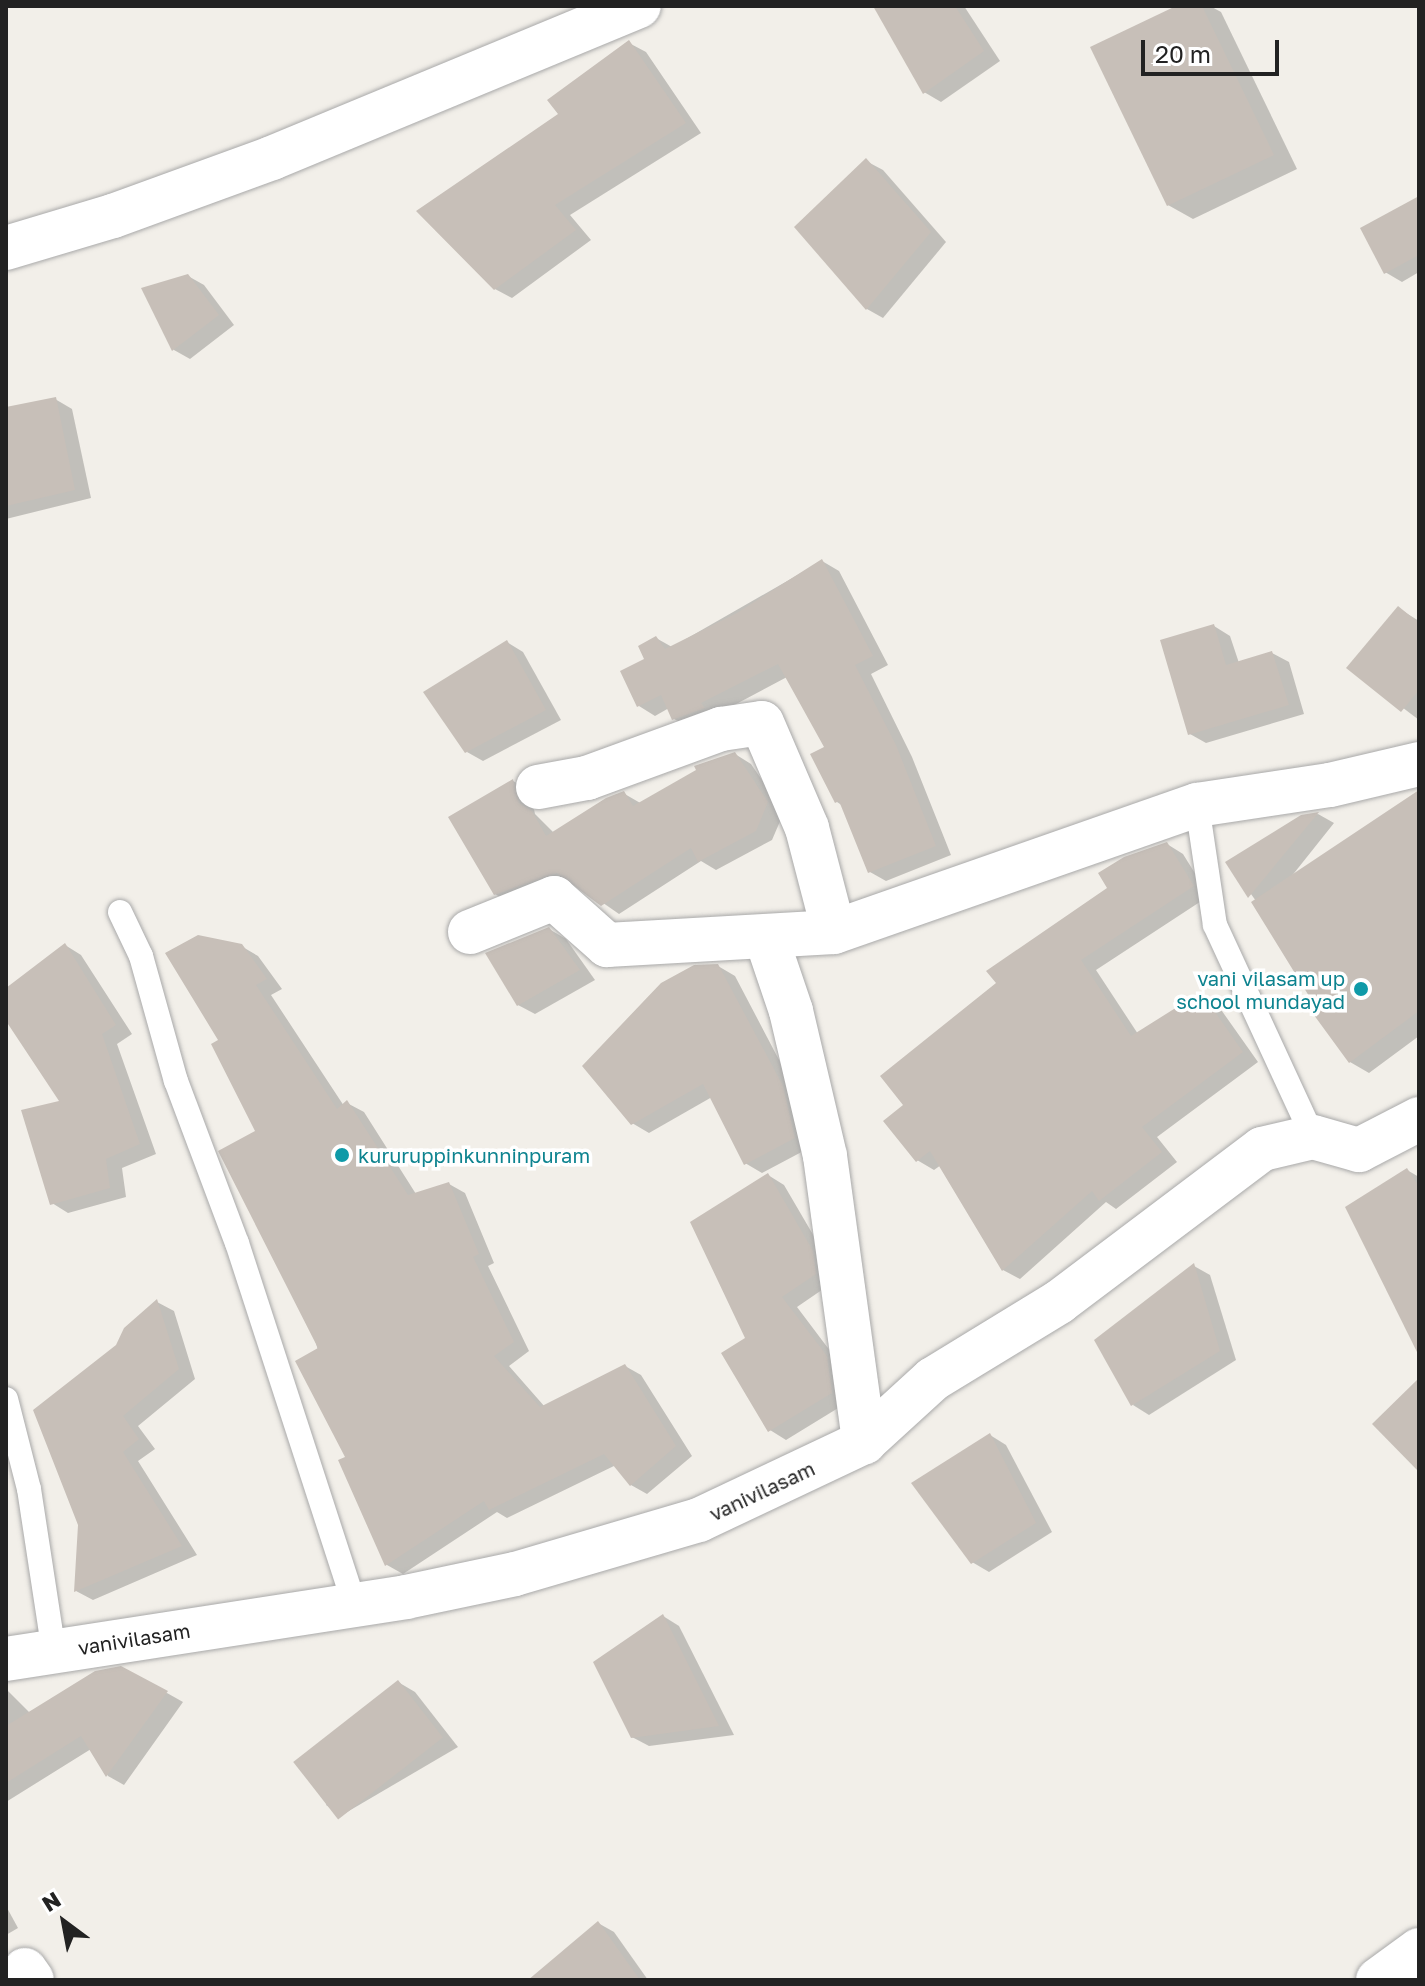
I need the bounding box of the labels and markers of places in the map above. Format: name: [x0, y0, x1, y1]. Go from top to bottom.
place label: vani vilasam up school mundayad: [1176, 966, 1345, 1013]
marker: vani vilasam up school mundayad: [1352, 980, 1370, 998]
place label: kururuppinkunninpuram: [358, 1143, 590, 1167]
marker: kururuppinkunninpuram: [333, 1146, 351, 1164]

